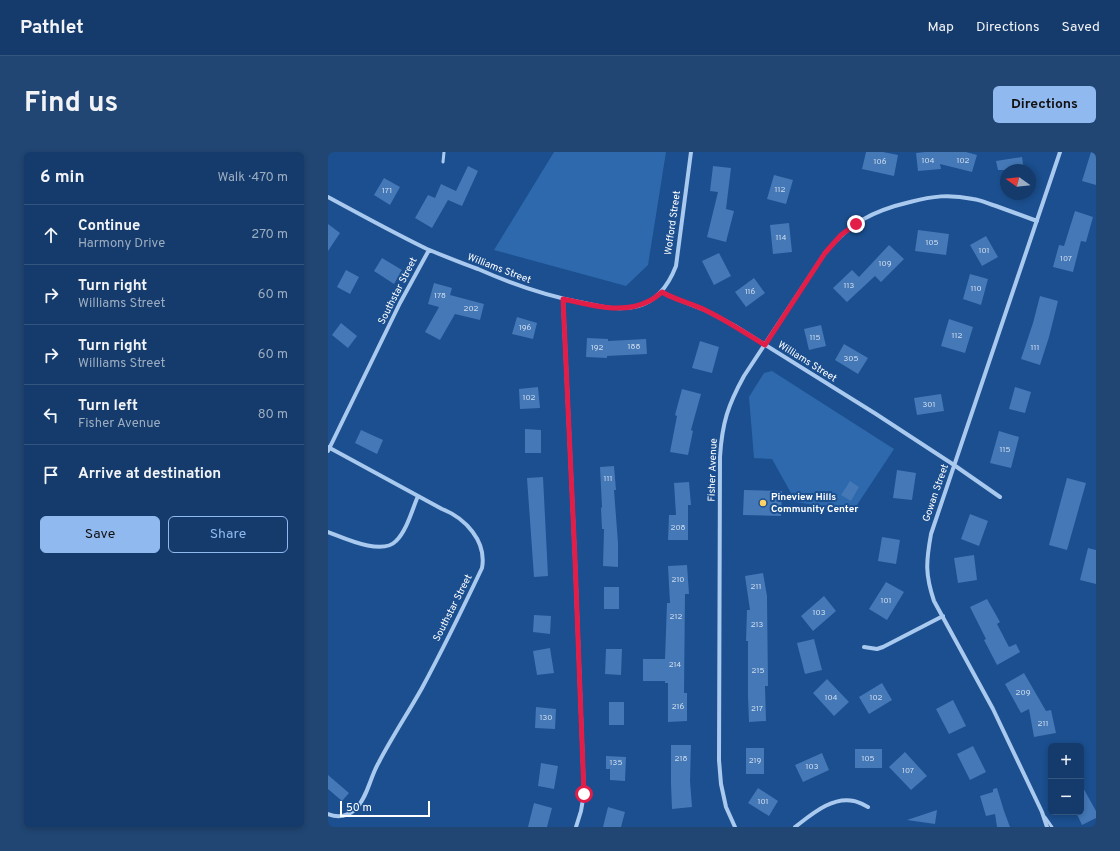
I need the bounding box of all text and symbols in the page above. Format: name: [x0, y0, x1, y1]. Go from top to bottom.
text: Pathlet: [20, 16, 84, 40]
text: Map: [928, 19, 954, 36]
text: Directions: [976, 19, 1040, 36]
text: Saved: [1062, 19, 1100, 36]
text: Find us: [24, 86, 118, 122]
button: Directions: [993, 86, 1096, 123]
house number: 104: [921, 156, 935, 166]
house number: 102: [956, 156, 970, 166]
house number: 106: [874, 157, 887, 167]
north arrow: [1000, 164, 1036, 200]
text: 6 min: [40, 167, 84, 189]
text: Walk · 470 m: [217, 170, 288, 186]
house number: 112: [775, 185, 786, 195]
house number: 171: [382, 186, 392, 196]
street label: Wofford Street: [662, 190, 684, 256]
route end: [847, 215, 865, 233]
text: Continue: [78, 217, 140, 236]
icon: ahead: [40, 224, 62, 246]
text: 270 m: [251, 227, 288, 243]
house number: 114: [776, 233, 786, 243]
text: Harmony Drive: [78, 236, 165, 252]
house number: 105: [925, 238, 939, 248]
house number: 101: [978, 246, 990, 256]
street label: Williams Street: [465, 251, 533, 287]
house number: 107: [1060, 254, 1072, 264]
street label: Southstar Street: [375, 255, 421, 327]
house number: 109: [879, 259, 892, 269]
text: Turn right: [78, 277, 147, 296]
house number: 113: [844, 281, 855, 291]
icon: right: [40, 284, 62, 306]
house number: 110: [970, 284, 982, 294]
text: 60 m: [258, 287, 288, 303]
house number: 116: [745, 287, 756, 297]
house number: 178: [434, 291, 446, 301]
text: Williams Street: [78, 296, 165, 312]
house number: 202: [464, 304, 479, 314]
house number: 196: [519, 323, 531, 333]
house number: 112: [952, 331, 963, 341]
house number: 115: [810, 333, 820, 343]
text: Turn right: [78, 337, 147, 356]
street label: Williams Street: [775, 339, 839, 385]
house number: 188: [628, 342, 640, 352]
house number: 192: [591, 343, 603, 353]
house number: 111: [1031, 343, 1039, 353]
icon: right: [40, 344, 62, 366]
text: 60 m: [258, 347, 288, 363]
house number: 305: [844, 354, 858, 364]
text: Williams Street: [78, 356, 165, 372]
house number: 102: [522, 393, 536, 403]
text: Turn left: [78, 397, 138, 416]
house number: 301: [923, 400, 935, 410]
icon: left: [40, 404, 62, 426]
text: 80 m: [258, 407, 288, 423]
text: Fisher Avenue: [78, 416, 160, 432]
street label: Fisher Avenue: [705, 438, 721, 502]
house number: 115: [1000, 445, 1010, 455]
street label: Gowan Street: [920, 462, 952, 524]
icon: arrive: [40, 464, 62, 486]
text: Arrive at destination: [78, 465, 221, 484]
house number: 111: [604, 474, 612, 484]
place label: Pineview Hills Community Center: [771, 491, 859, 516]
marker: Pineview Hills Community Center: [758, 498, 768, 508]
button: Save: [40, 516, 160, 553]
button: Share: [168, 516, 288, 553]
house number: 208: [671, 523, 686, 533]
street label: Southstar Street: [430, 572, 476, 644]
house number: 210: [671, 575, 685, 585]
house number: 211: [751, 582, 761, 592]
house number: 101: [880, 596, 892, 606]
house number: 103: [813, 608, 826, 618]
house number: 212: [670, 612, 682, 622]
house number: 213: [751, 620, 764, 630]
house number: 214: [669, 660, 681, 670]
house number: 215: [752, 666, 764, 676]
house number: 209: [1016, 688, 1031, 698]
house number: 104: [824, 693, 838, 703]
house number: 102: [869, 693, 883, 703]
house number: 216: [672, 702, 685, 712]
house number: 217: [751, 704, 763, 714]
house number: 130: [540, 713, 552, 723]
house number: 211: [1038, 719, 1048, 729]
map controls: [1048, 743, 1084, 815]
button: +: [1048, 743, 1084, 779]
house number: 218: [675, 754, 687, 764]
house number: 105: [861, 754, 875, 764]
house number: 219: [749, 756, 762, 766]
house number: 135: [610, 758, 622, 768]
house number: 103: [806, 762, 819, 772]
house number: 107: [902, 766, 914, 776]
button: −: [1048, 779, 1084, 815]
route start: [575, 785, 593, 803]
house number: 101: [757, 797, 769, 807]
scale bar: [340, 799, 430, 818]
text: 50 m: [346, 801, 372, 815]

